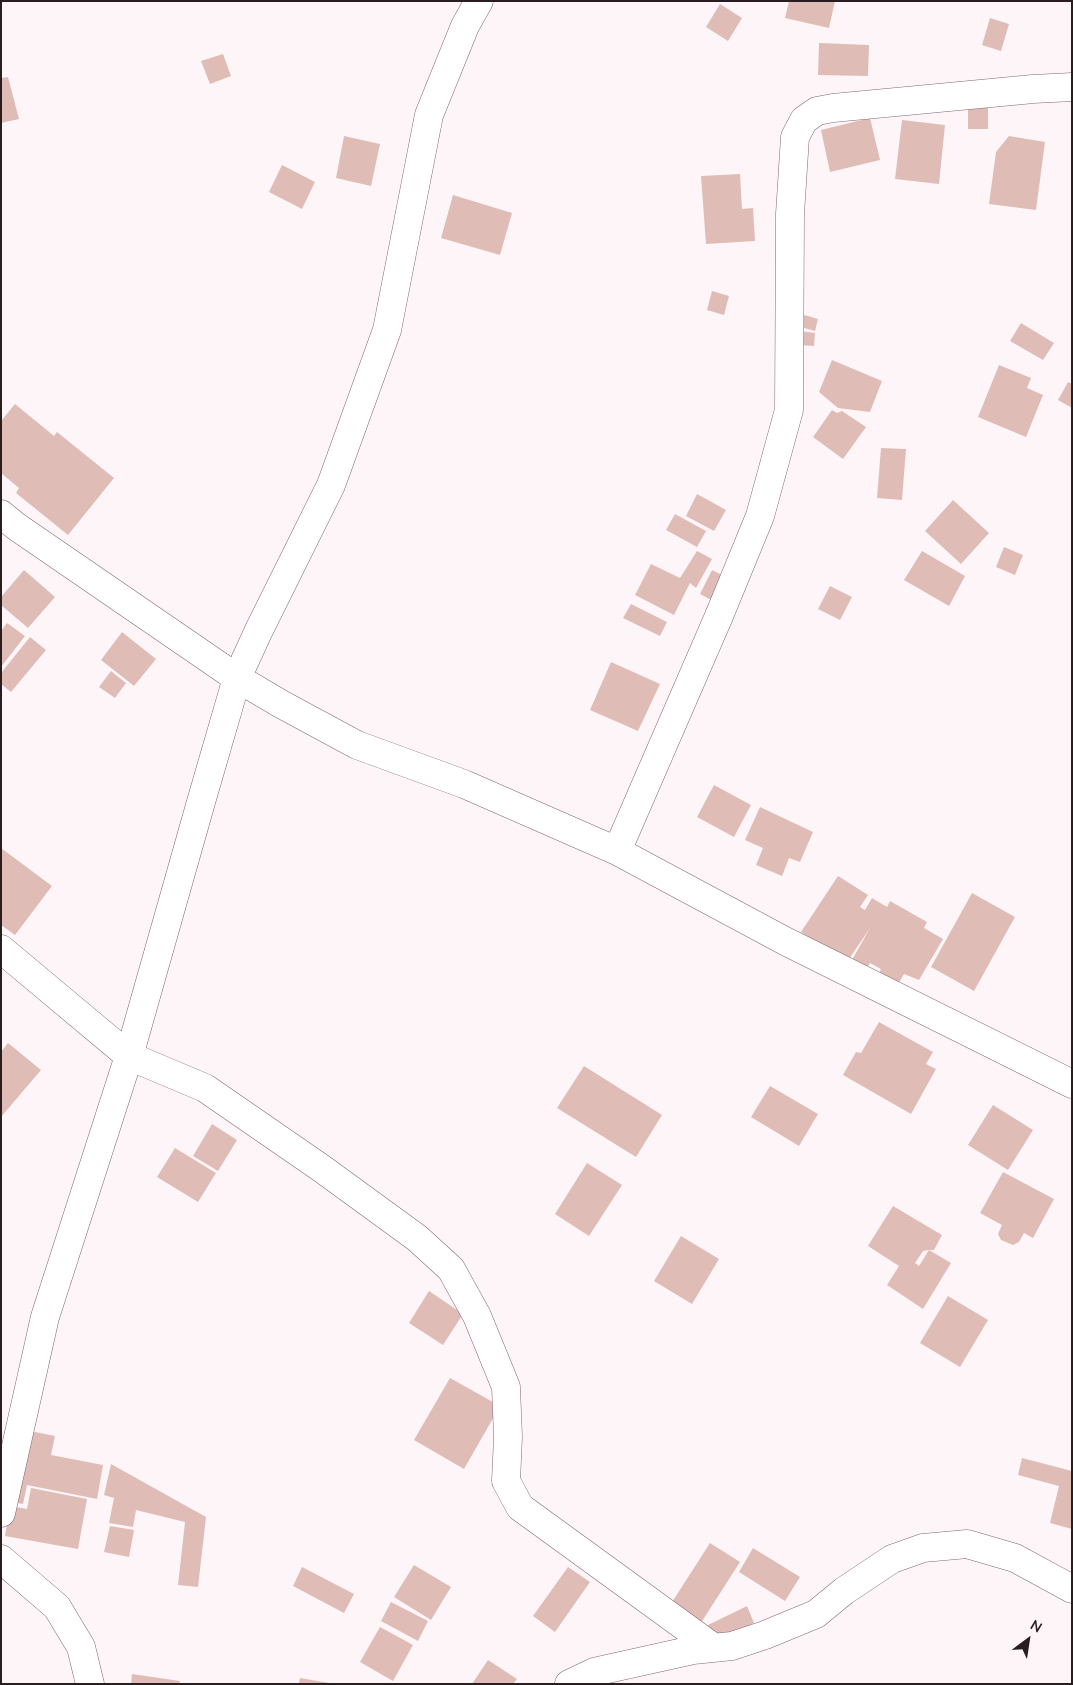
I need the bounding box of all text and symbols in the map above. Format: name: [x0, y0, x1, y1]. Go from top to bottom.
north arrow: [1003, 1615, 1053, 1665]
text: N: [1027, 1616, 1045, 1638]

